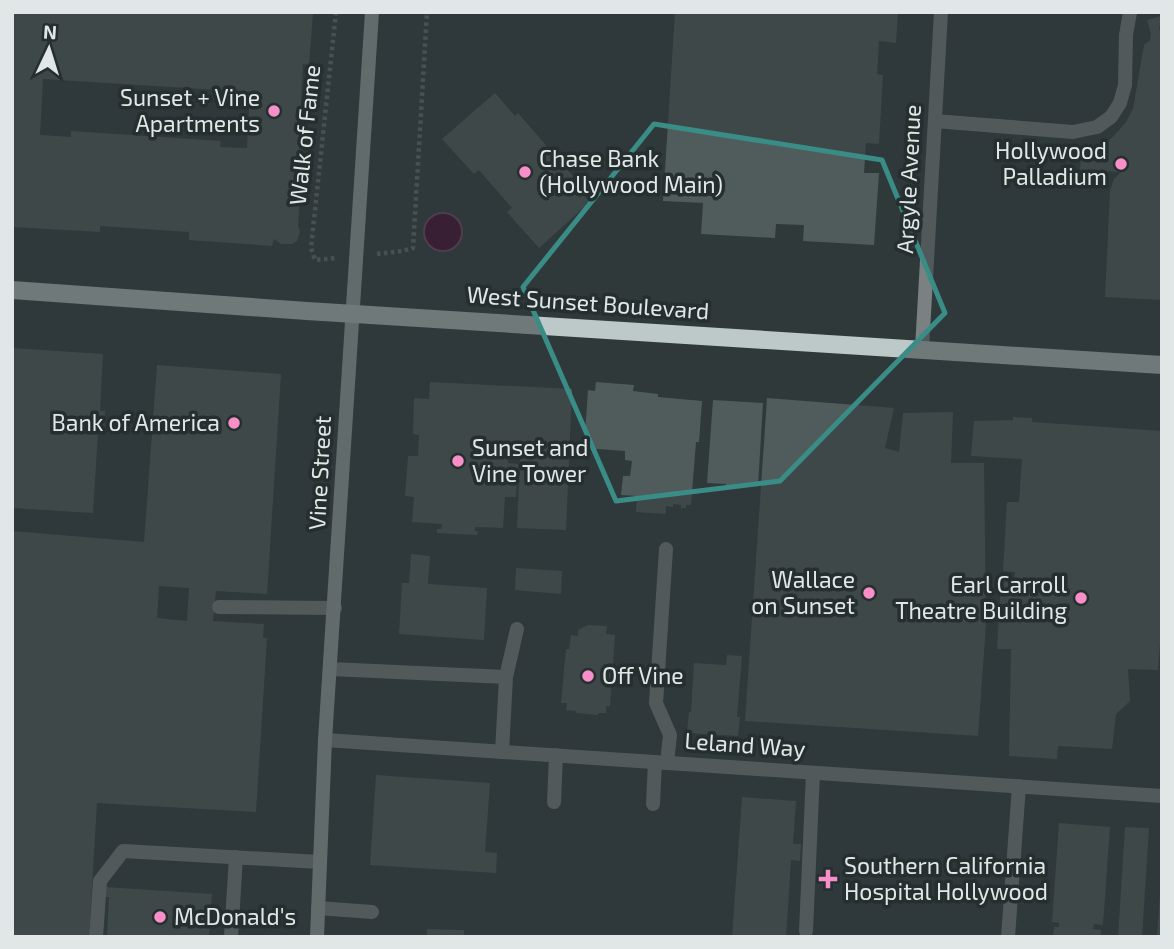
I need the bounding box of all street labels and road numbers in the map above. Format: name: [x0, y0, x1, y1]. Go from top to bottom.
street label: Walk of Fame: [283, 63, 325, 207]
street label: Argyle Avenue: [890, 104, 926, 254]
street label: West Sunset Boulevard: [466, 280, 710, 324]
street label: Vine Street: [302, 415, 336, 531]
street label: Leland Way: [684, 726, 807, 762]

